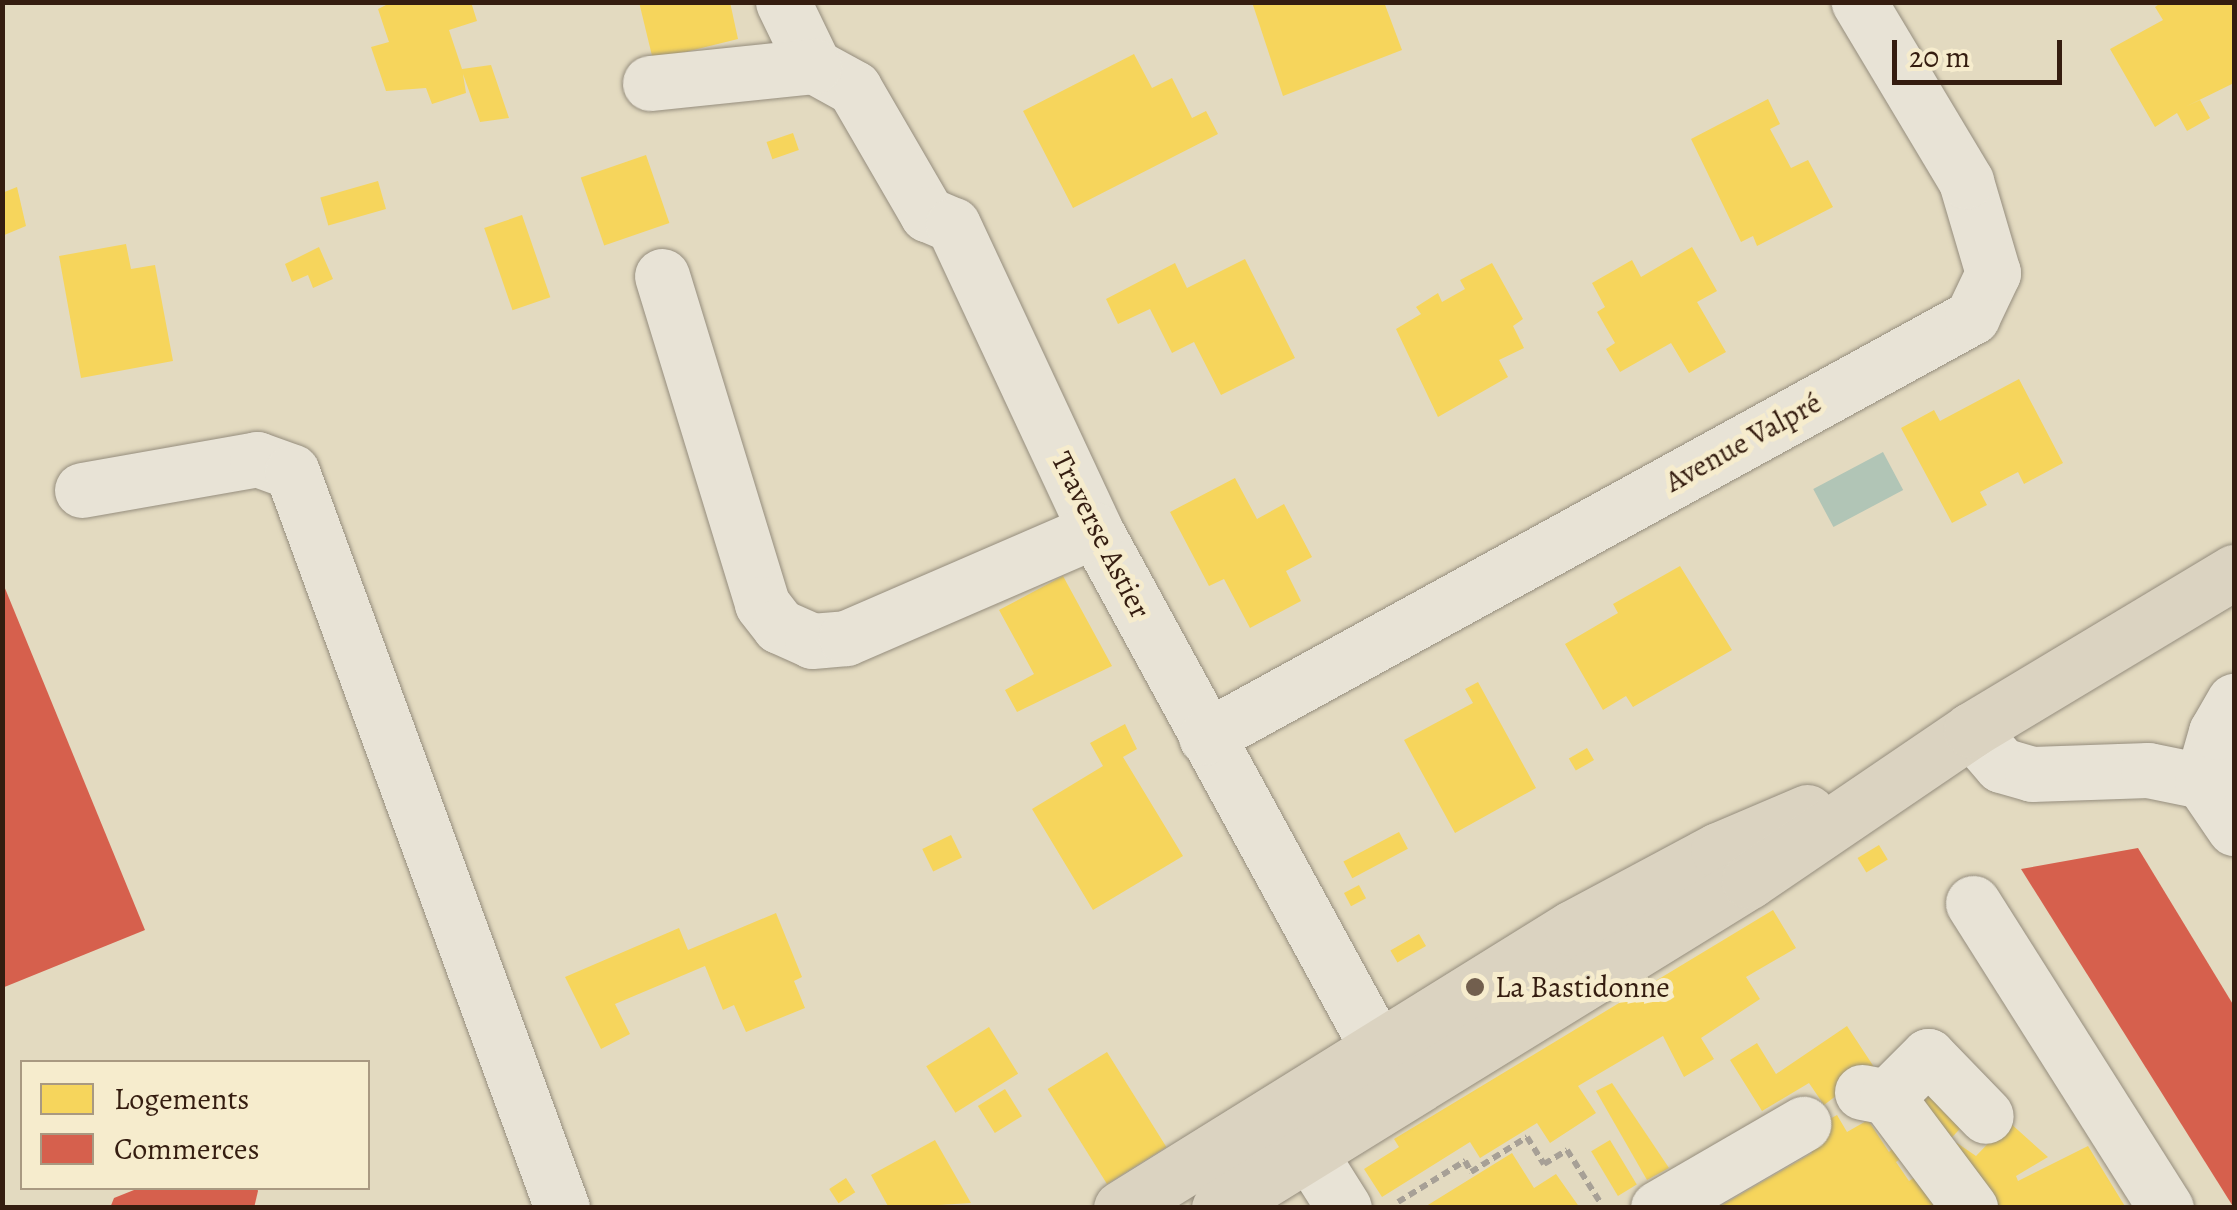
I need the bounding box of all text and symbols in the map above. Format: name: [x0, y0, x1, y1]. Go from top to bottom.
scale bar: [1897, 20, 2067, 82]
text: 20 m: [1909, 37, 1970, 77]
street label: Avenue Valpré: [1659, 384, 1827, 500]
street label: Traverse Astier: [1044, 446, 1158, 624]
place label: La Bastidonne: [1495, 969, 1670, 1005]
marker: La Bastidonne: [1464, 976, 1486, 998]
legend: [20, 1060, 370, 1190]
text: Logements: [114, 1079, 249, 1119]
text: Commerces: [114, 1129, 259, 1169]

